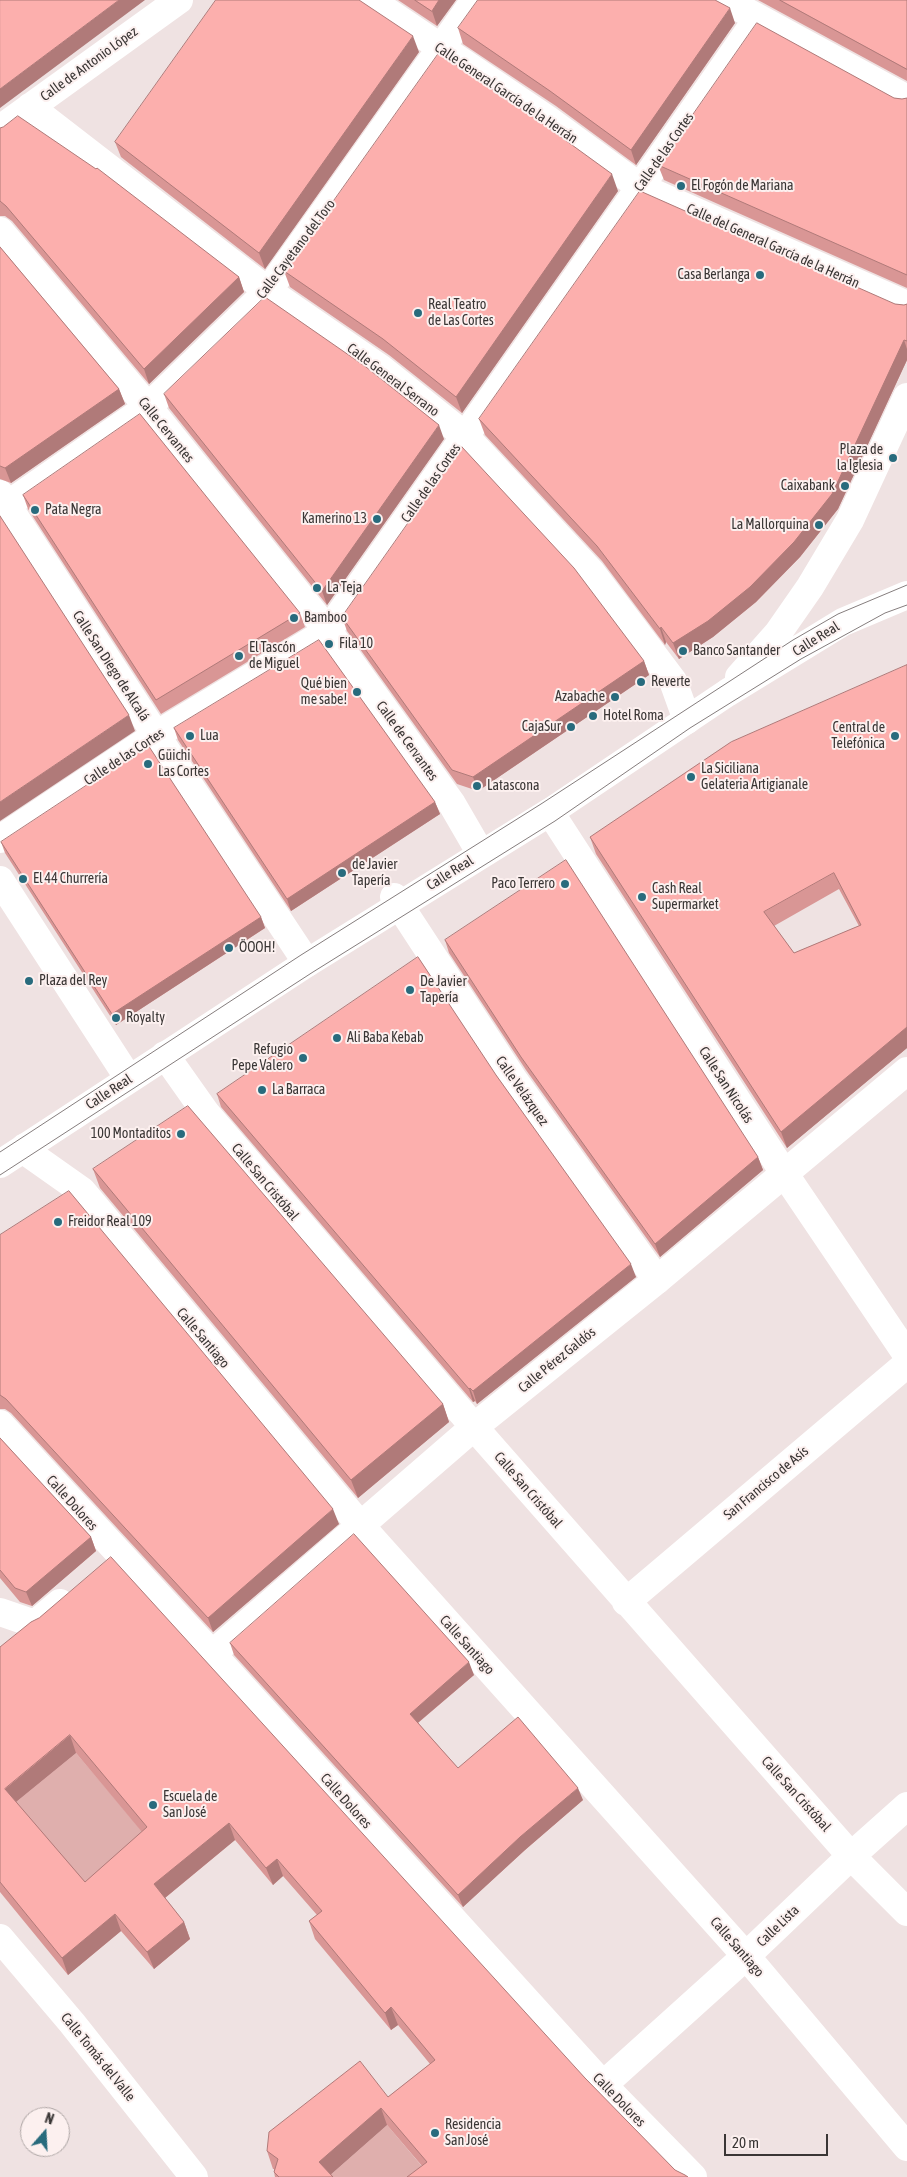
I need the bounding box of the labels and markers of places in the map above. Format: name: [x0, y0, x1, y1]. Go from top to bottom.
place label: El Fogón de Mariana: [691, 178, 794, 194]
marker: El Fogón de Mariana: [675, 180, 687, 192]
place label: Casa Berlanga: [677, 267, 750, 283]
marker: Casa Berlanga: [754, 269, 766, 281]
place label: Real Teatro de Las Cortes: [428, 297, 494, 330]
marker: Real Teatro de Las Cortes: [412, 307, 424, 319]
place label: Plaza de la Iglesia: [837, 442, 883, 474]
marker: Plaza de la Iglesia: [887, 452, 899, 464]
place label: Caixabank: [781, 478, 835, 494]
marker: Caixabank: [839, 480, 851, 492]
place label: Pata Negra: [45, 502, 102, 518]
marker: Pata Negra: [29, 504, 41, 516]
place label: Kamerino 13: [302, 511, 367, 527]
marker: Kamerino 13: [371, 513, 383, 525]
place label: La Mallorquina: [731, 517, 809, 533]
marker: La Mallorquina: [813, 519, 825, 531]
place label: La Teja: [327, 580, 362, 596]
marker: La Teja: [311, 582, 323, 594]
place label: Bamboo: [304, 610, 347, 626]
marker: Bamboo: [288, 612, 300, 624]
place label: Fila 10: [339, 636, 373, 652]
marker: Fila 10: [323, 638, 335, 650]
place label: El Tascón de Miguel: [249, 640, 299, 672]
place label: Banco Santander: [693, 643, 780, 659]
marker: Banco Santander: [677, 645, 689, 657]
marker: El Tascón de Miguel: [233, 650, 245, 662]
place label: Reverte: [651, 674, 690, 690]
place label: Qué bien me sabe!: [301, 676, 347, 709]
marker: Reverte: [635, 676, 647, 688]
marker: Qué bien me sabe!: [351, 686, 363, 698]
place label: Azabache: [555, 689, 605, 705]
marker: Azabache: [609, 691, 621, 703]
place label: Hotel Roma: [603, 708, 664, 724]
marker: Hotel Roma: [587, 710, 599, 722]
place label: CajaSur: [522, 719, 561, 735]
place label: Central de Telefónica: [831, 720, 885, 752]
marker: CajaSur: [565, 721, 577, 733]
place label: Lua: [200, 728, 219, 744]
marker: Lua: [184, 730, 196, 742]
marker: Central de Telefónica: [889, 730, 901, 742]
place label: Güichi Las Cortes: [158, 748, 209, 780]
marker: Güichi Las Cortes: [142, 758, 154, 770]
place label: La Siciliana Gelateria Artigianale: [701, 761, 808, 794]
marker: La Siciliana Gelateria Artigianale: [685, 771, 697, 783]
place label: Latascona: [487, 778, 539, 794]
marker: Latascona: [471, 780, 483, 792]
place label: de Javier Tapería: [352, 857, 397, 890]
marker: de Javier Tapería: [336, 867, 348, 879]
place label: El 44 Churrería: [33, 871, 108, 887]
marker: El 44 Churrería: [17, 873, 29, 885]
place label: Paco Terrero: [491, 876, 555, 892]
marker: Paco Terrero: [559, 878, 571, 890]
place label: Cash Real Supermarket: [652, 881, 719, 914]
marker: Cash Real Supermarket: [636, 891, 648, 903]
place label: ÖOOH!: [239, 940, 275, 956]
marker: ÖOOH!: [223, 942, 235, 954]
place label: Plaza del Rey: [39, 973, 107, 989]
place label: De Javier Tapería: [420, 974, 467, 1006]
marker: Plaza del Rey: [23, 975, 35, 987]
marker: De Javier Tapería: [404, 984, 416, 996]
place label: Royalty: [126, 1010, 165, 1026]
marker: Royalty: [110, 1012, 122, 1024]
place label: Ali Baba Kebab: [347, 1030, 424, 1046]
marker: Ali Baba Kebab: [331, 1032, 343, 1044]
place label: Refugio Pepe Valero: [231, 1042, 293, 1074]
marker: Refugio Pepe Valero: [297, 1052, 309, 1064]
place label: La Barraca: [272, 1082, 325, 1098]
marker: La Barraca: [256, 1084, 268, 1096]
place label: 100 Montaditos: [91, 1126, 171, 1142]
marker: 100 Montaditos: [175, 1128, 187, 1140]
place label: Freidor Real 109: [68, 1214, 152, 1230]
marker: Freidor Real 109: [52, 1216, 64, 1228]
place label: Escuela de San José: [163, 1789, 217, 1821]
marker: Escuela de San José: [147, 1799, 159, 1811]
place label: Residencia San José: [445, 2117, 501, 2150]
marker: Residencia San José: [429, 2127, 441, 2139]

